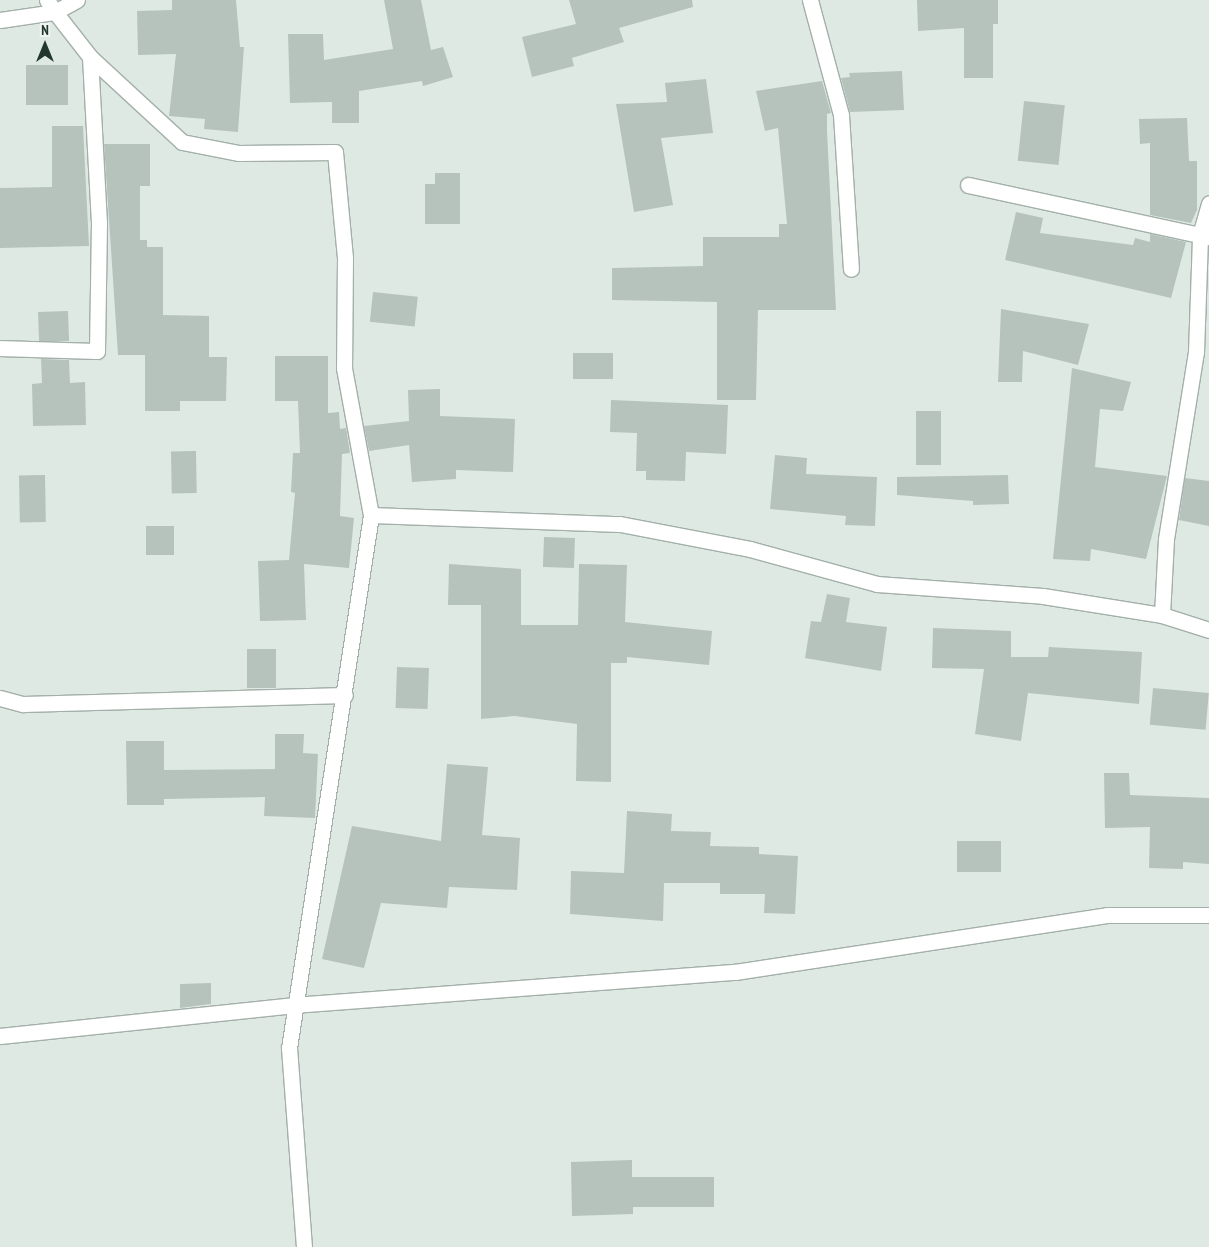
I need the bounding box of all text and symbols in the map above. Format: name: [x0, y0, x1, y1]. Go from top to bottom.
north arrow: [20, 20, 70, 70]
text: N: [41, 21, 49, 39]

